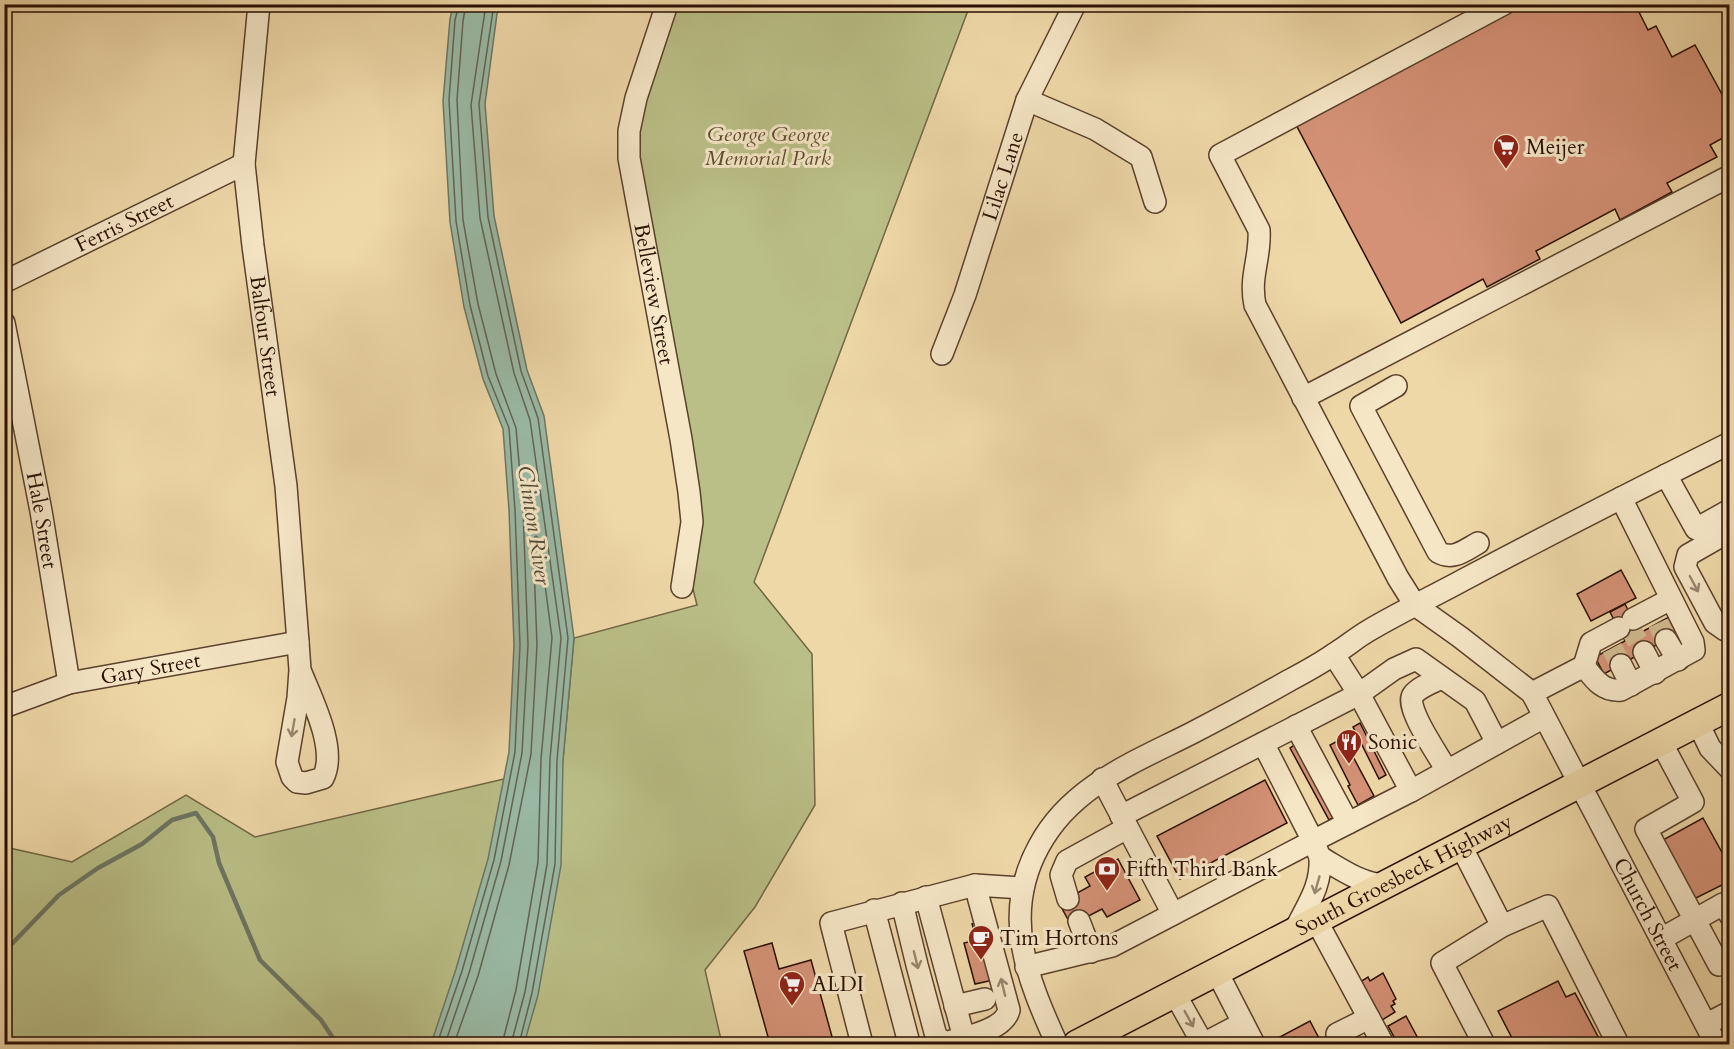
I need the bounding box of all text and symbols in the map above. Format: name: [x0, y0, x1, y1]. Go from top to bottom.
park label: George George Memorial Park: [705, 120, 832, 173]
street label: Lilac Lane: [976, 128, 1031, 224]
supermarket icon: Meijer: [1491, 132, 1521, 170]
place label: Meijer: [1526, 133, 1585, 162]
street label: Ferris Street: [71, 187, 179, 260]
street label: Belleview Street: [626, 221, 681, 367]
street label: Balfour Street: [242, 274, 288, 399]
water label: Clinton River: [510, 464, 558, 588]
street label: Hale Street: [19, 470, 64, 571]
one-way arrow: [1688, 575, 1700, 592]
street label: Gary Street: [98, 646, 203, 692]
one-way arrow: [287, 717, 298, 737]
restaurant icon: Sonic: [1334, 727, 1364, 765]
place label: Sonic: [1368, 728, 1417, 757]
street label: South Groesbeck Highway: [1291, 807, 1518, 943]
street label: Church Street: [1606, 853, 1689, 976]
bank icon: Fifth Third Bank: [1092, 854, 1122, 892]
place label: Fifth Third Bank: [1126, 855, 1279, 884]
one-way arrow: [1311, 875, 1322, 894]
cafe icon: Tim Hortons: [966, 923, 996, 961]
place label: Tim Hortons: [1000, 924, 1118, 953]
one-way arrow: [910, 950, 922, 969]
supermarket icon: ALDI: [777, 969, 807, 1007]
place label: ALDI: [812, 970, 864, 999]
one-way arrow: [997, 978, 1008, 997]
one-way arrow: [1183, 1010, 1195, 1027]

